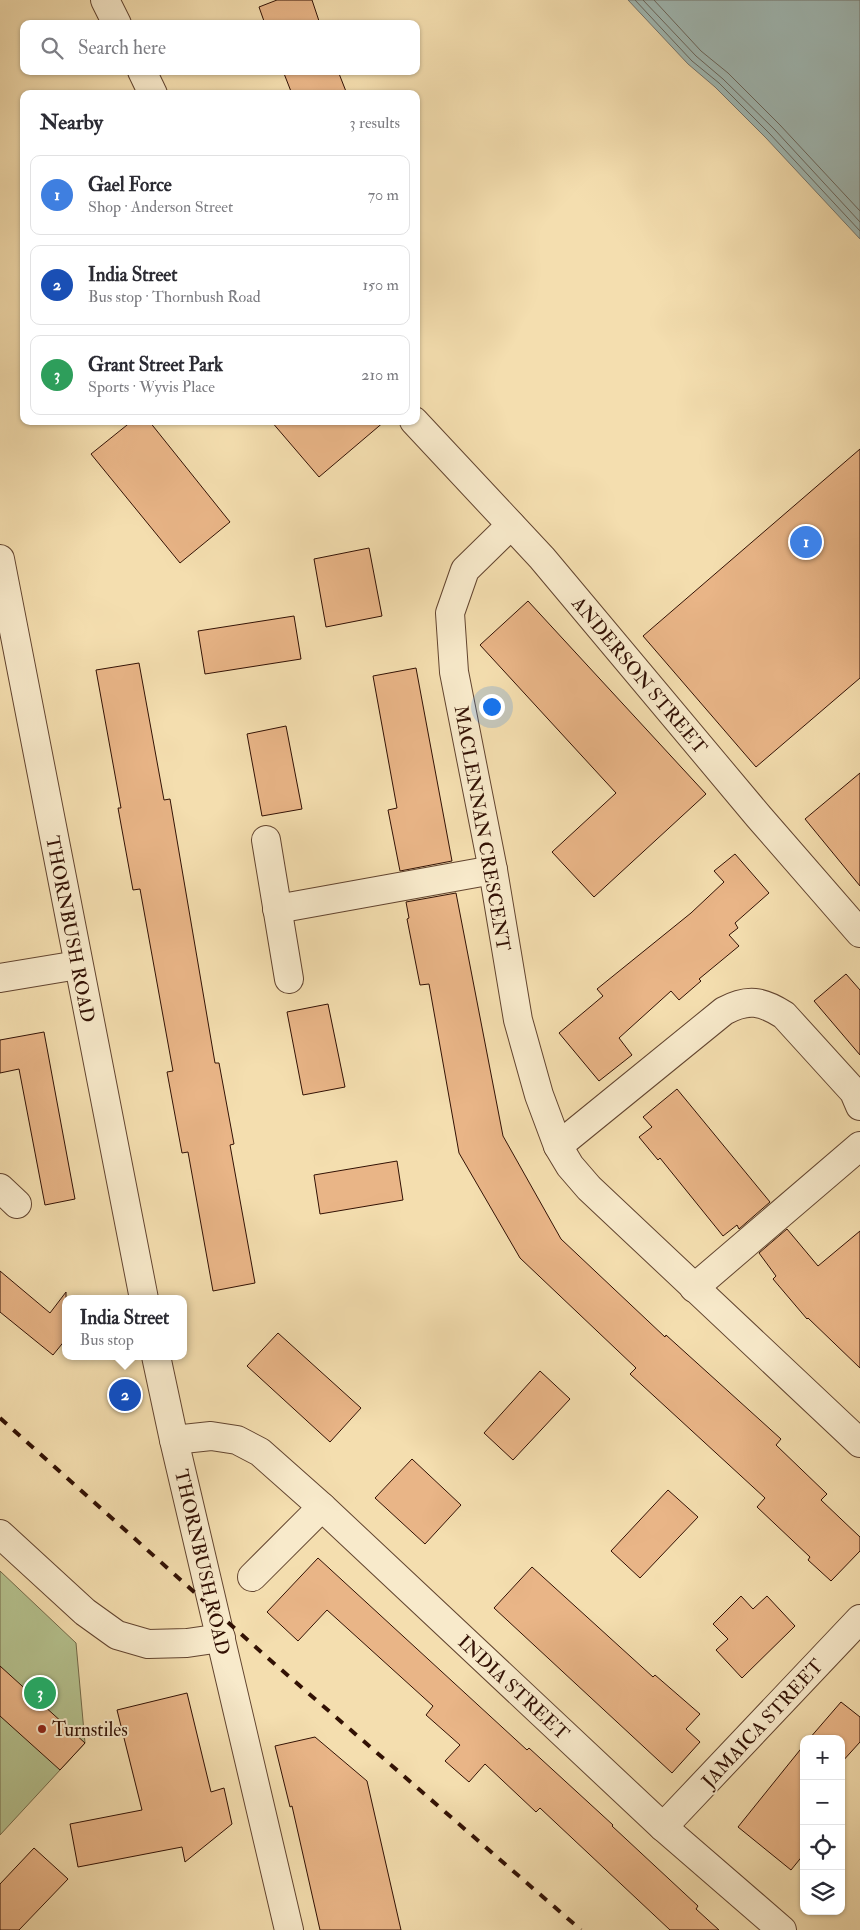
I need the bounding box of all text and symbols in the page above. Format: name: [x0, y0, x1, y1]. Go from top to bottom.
search box: [20, 20, 420, 75]
icon: search: [38, 34, 66, 62]
text: Search here: [78, 36, 166, 60]
text: Nearby: [40, 109, 103, 136]
text: 3 results: [349, 113, 400, 133]
text: Gael Force: [88, 173, 172, 197]
text: 1: [54, 185, 60, 205]
text: 70 m: [368, 185, 399, 205]
text: Shop · Anderson Street: [88, 197, 233, 217]
text: India Street: [88, 263, 177, 287]
text: 2: [53, 275, 61, 295]
text: 150 m: [362, 275, 399, 295]
text: Bus stop · Thornbush Road: [88, 287, 261, 307]
text: Grant Street Park: [88, 353, 223, 377]
text: 3: [54, 365, 60, 385]
text: 210 m: [361, 365, 399, 385]
text: Sports · Wyvis Place: [88, 377, 215, 397]
pin: 1: [790, 523, 822, 561]
street label: ANDERSON STREET: [566, 591, 712, 759]
your location: [479, 694, 505, 720]
street label: MACLENNAN CRESCENT: [449, 704, 515, 953]
street label: THORNBUSH ROAD: [40, 834, 100, 1025]
popup: [62, 1295, 187, 1360]
text: India Street: [80, 1306, 169, 1330]
text: Bus stop: [80, 1330, 134, 1350]
pin: 2: [109, 1376, 141, 1414]
street label: THORNBUSH ROAD: [169, 1467, 235, 1657]
street label: INDIA STREET: [453, 1630, 574, 1745]
street label: JAMAICA STREET: [696, 1654, 829, 1794]
pin: 3: [24, 1674, 56, 1712]
place label: Turnstiles: [52, 1718, 128, 1742]
marker: Turnstiles: [36, 1723, 48, 1735]
map controls: [800, 1735, 845, 1915]
button: +: [800, 1735, 845, 1780]
button: −: [800, 1780, 845, 1825]
button: locate: [800, 1825, 845, 1870]
button: layers: [800, 1870, 845, 1915]

